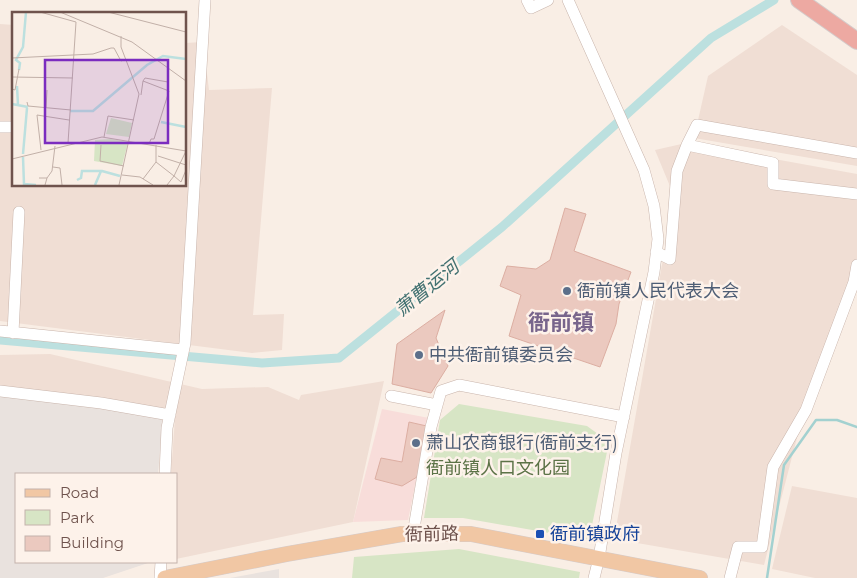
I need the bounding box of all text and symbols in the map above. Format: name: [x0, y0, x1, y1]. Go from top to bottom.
inset map: [12, 12, 186, 186]
water label: 萧曹运河: [390, 253, 467, 321]
place label: 衙前镇人民代表大会: [577, 280, 739, 302]
marker: 衙前镇人民代表大会: [561, 285, 573, 297]
district label: 衙前镇: [528, 309, 594, 336]
place label: 中共衙前镇委员会: [429, 344, 573, 366]
marker: 中共衙前镇委员会: [413, 349, 425, 361]
place label: 萧山农商银行(衙前支行): [426, 432, 618, 454]
marker: 萧山农商银行(衙前支行): [410, 437, 422, 449]
park label: 衙前镇人口文化园: [426, 457, 570, 479]
legend: [15, 473, 178, 563]
text: Road: [60, 483, 99, 502]
text: Park: [60, 508, 94, 527]
street label: 衙前路: [405, 523, 459, 545]
place label: 衙前镇政府: [550, 523, 640, 545]
marker: 衙前镇政府: [534, 528, 546, 540]
text: Building: [60, 533, 124, 552]

